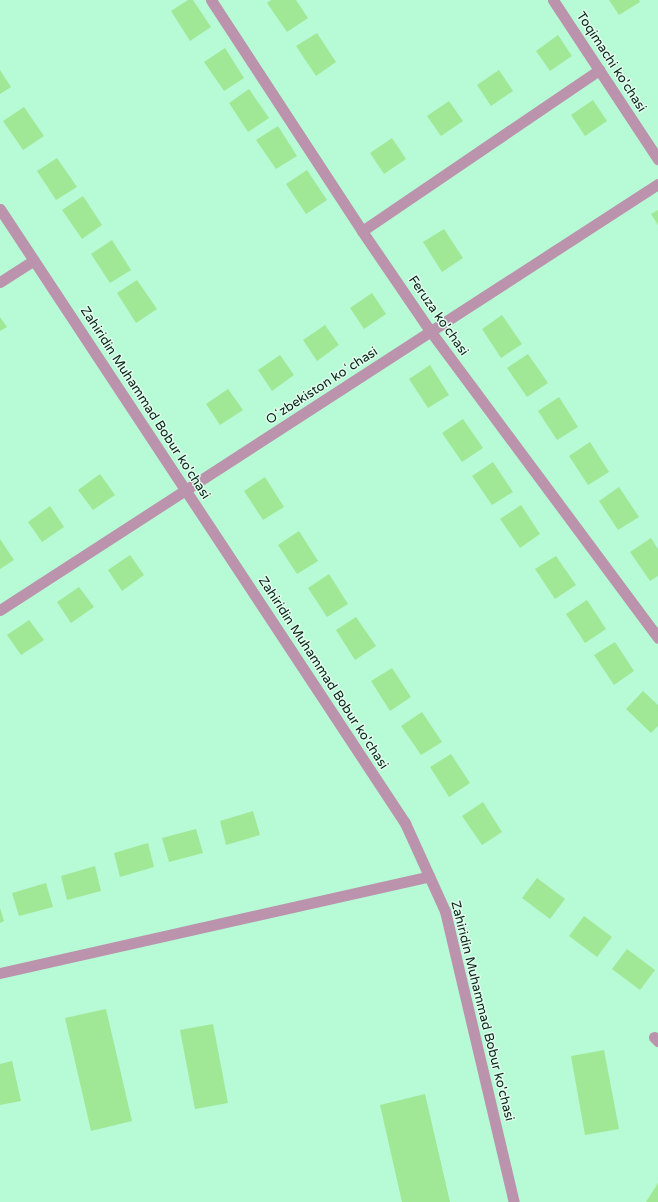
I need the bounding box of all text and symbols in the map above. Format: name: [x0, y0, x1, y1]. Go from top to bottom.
street label: Toqimachi ko'chasi: [573, 9, 649, 115]
street label: Feruza ko'chasi: [405, 273, 471, 359]
street label: Zahiridin Muhammad Bobur ko'chasi: [77, 304, 213, 502]
street label: Oʻzbekiston koʻchasi: [263, 344, 381, 428]
street label: Zahiridin Muhammad Bobur ko'chasi: [255, 574, 391, 772]
street label: Zahiridin Muhammad Bobur ko'chasi: [447, 899, 517, 1123]

